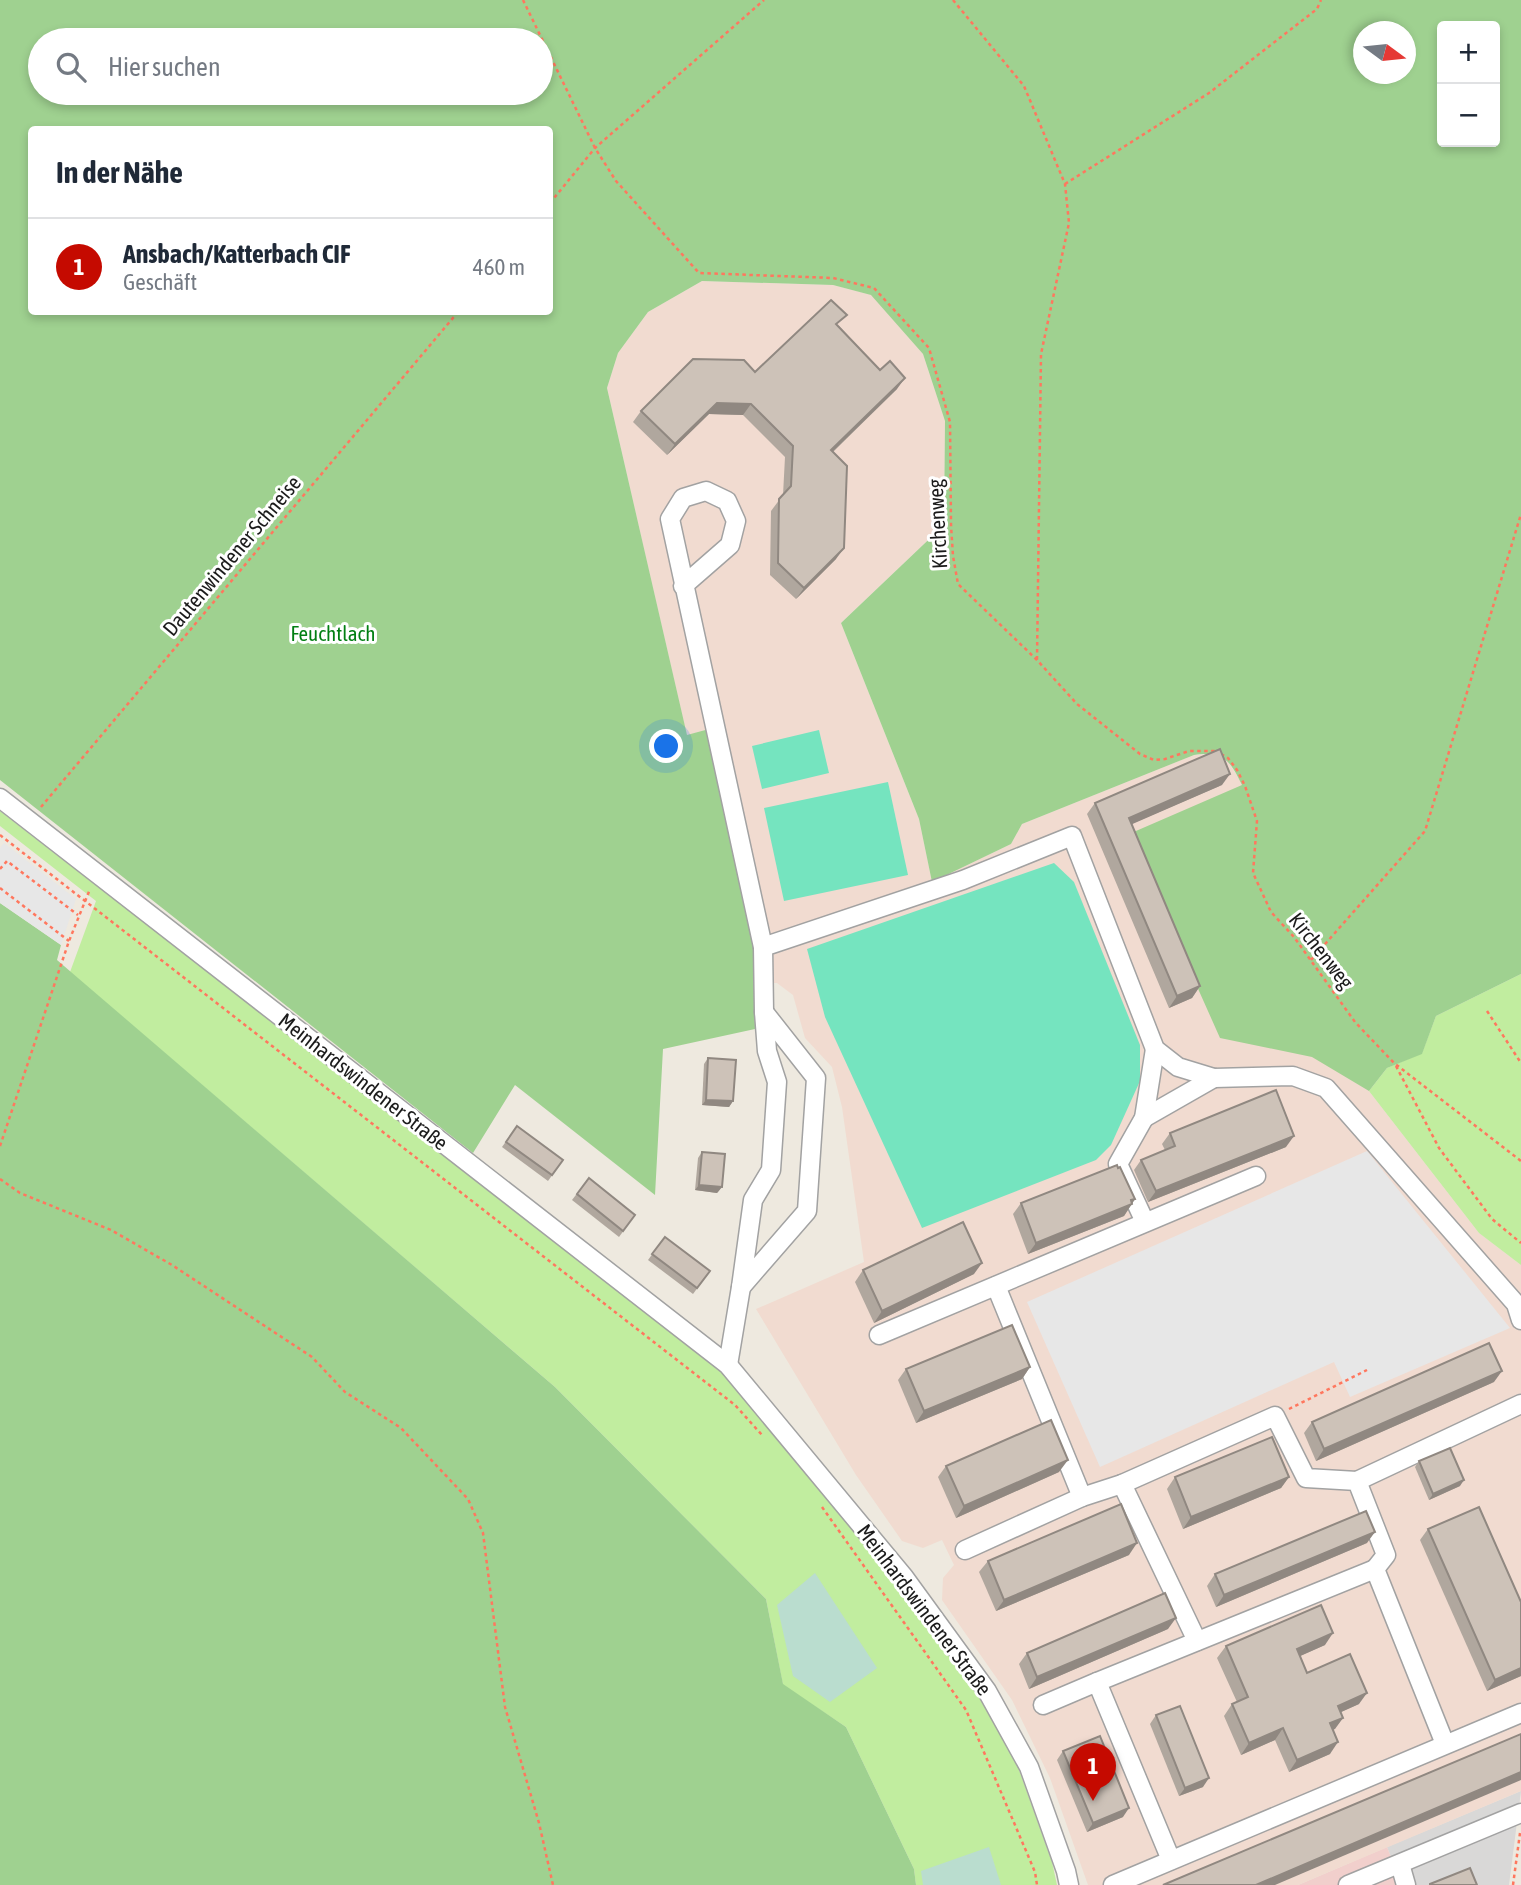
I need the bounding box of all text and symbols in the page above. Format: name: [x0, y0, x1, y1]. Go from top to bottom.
north arrow: [1353, 21, 1416, 84]
map controls: [1437, 21, 1500, 147]
button: +: [1437, 21, 1500, 84]
search box: [28, 28, 553, 105]
icon: search: [52, 48, 90, 86]
text: Hier suchen: [108, 52, 221, 82]
button: −: [1437, 84, 1500, 147]
text: In der Nähe: [56, 155, 183, 189]
text: Ansbach/Katterbach CIF: [123, 239, 350, 269]
text: 1: [74, 254, 84, 280]
text: 460 m: [473, 254, 525, 280]
text: Geschäft: [123, 269, 197, 295]
street label: Dautenwindener Schneise: [157, 471, 305, 640]
street label: Kirchenweg: [923, 479, 951, 570]
park label: Feuchtlach: [290, 621, 376, 645]
your location: [649, 729, 683, 763]
street label: Kirchenweg: [1285, 908, 1359, 993]
street label: Meinhardswindener Straße: [274, 1008, 453, 1155]
street label: Meinhardswindener Straße: [853, 1519, 997, 1700]
pin: 1: [1070, 1743, 1116, 1801]

